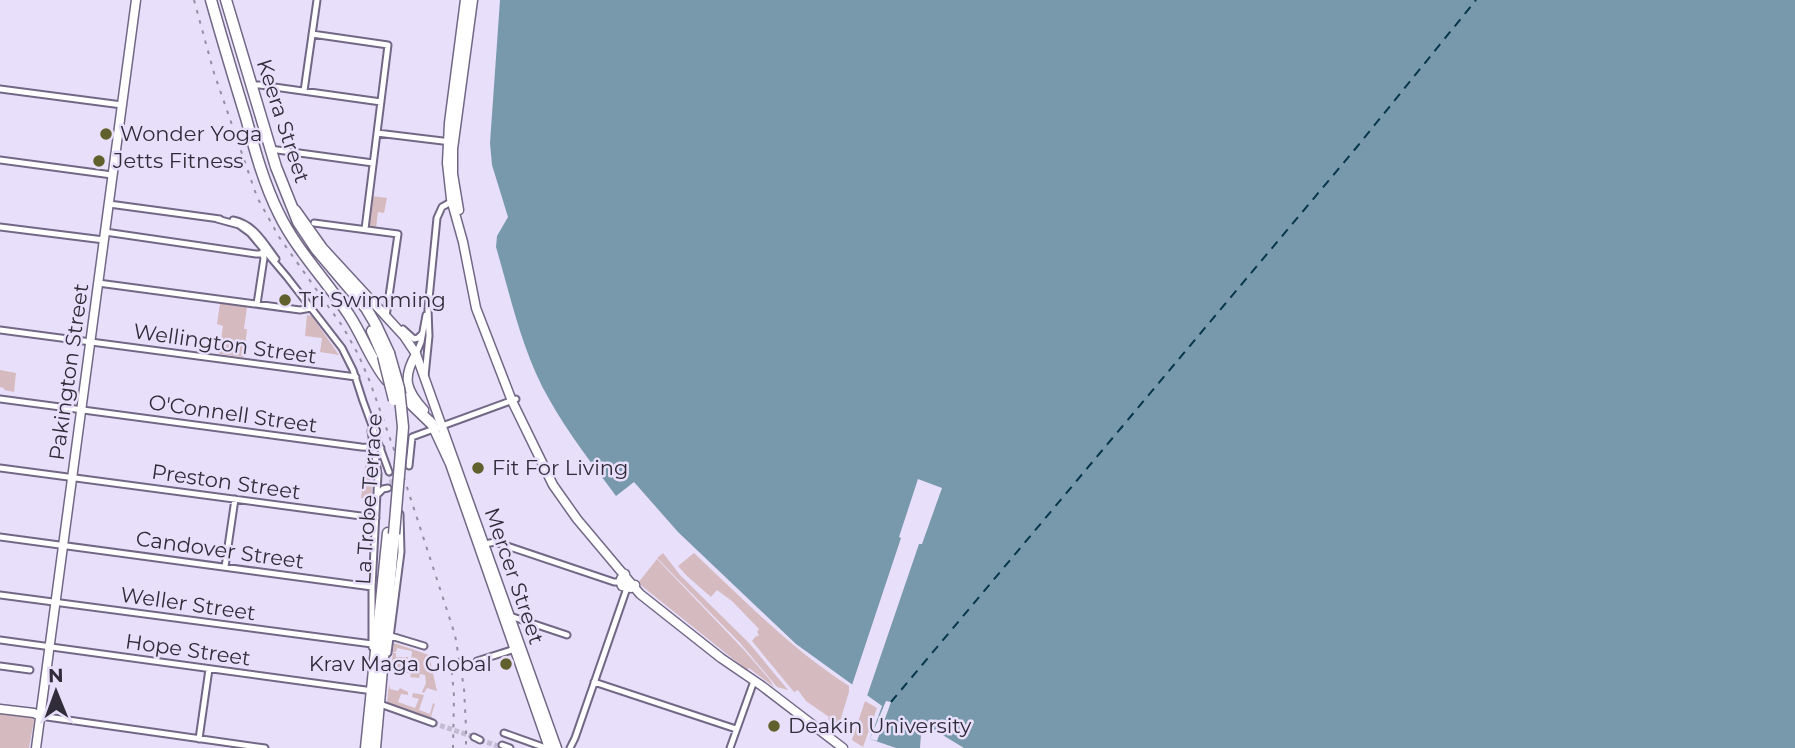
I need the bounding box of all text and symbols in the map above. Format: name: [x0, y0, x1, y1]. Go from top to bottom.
street label: Keera Street: [252, 56, 315, 186]
place label: Wonder Yoga: [120, 121, 262, 146]
marker: Wonder Yoga: [98, 126, 114, 142]
place label: Jetts Fitness: [112, 148, 243, 173]
marker: Jetts Fitness: [91, 153, 107, 169]
street label: Pakington Street: [44, 282, 93, 462]
place label: Tri Swimming: [299, 287, 446, 312]
marker: Tri Swimming: [277, 292, 293, 308]
street label: Wellington Street: [132, 318, 318, 369]
street label: O'Connell Street: [147, 389, 319, 438]
street label: La Trobe Terrace: [350, 412, 387, 586]
place label: Fit For Living: [492, 455, 628, 480]
street label: Preston Street: [150, 459, 302, 504]
marker: Fit For Living: [470, 460, 486, 476]
street label: Mercer Street: [479, 504, 550, 647]
street label: Candover Street: [134, 525, 306, 574]
street label: Weller Street: [119, 582, 257, 625]
street label: Hope Street: [124, 628, 252, 671]
place label: Krav Maga Global: [309, 651, 492, 676]
marker: Krav Maga Global: [498, 656, 514, 672]
north arrow: [21, 657, 91, 727]
text: N: [48, 664, 64, 687]
place label: Deakin University: [788, 713, 972, 738]
marker: Deakin University: [766, 718, 782, 734]

